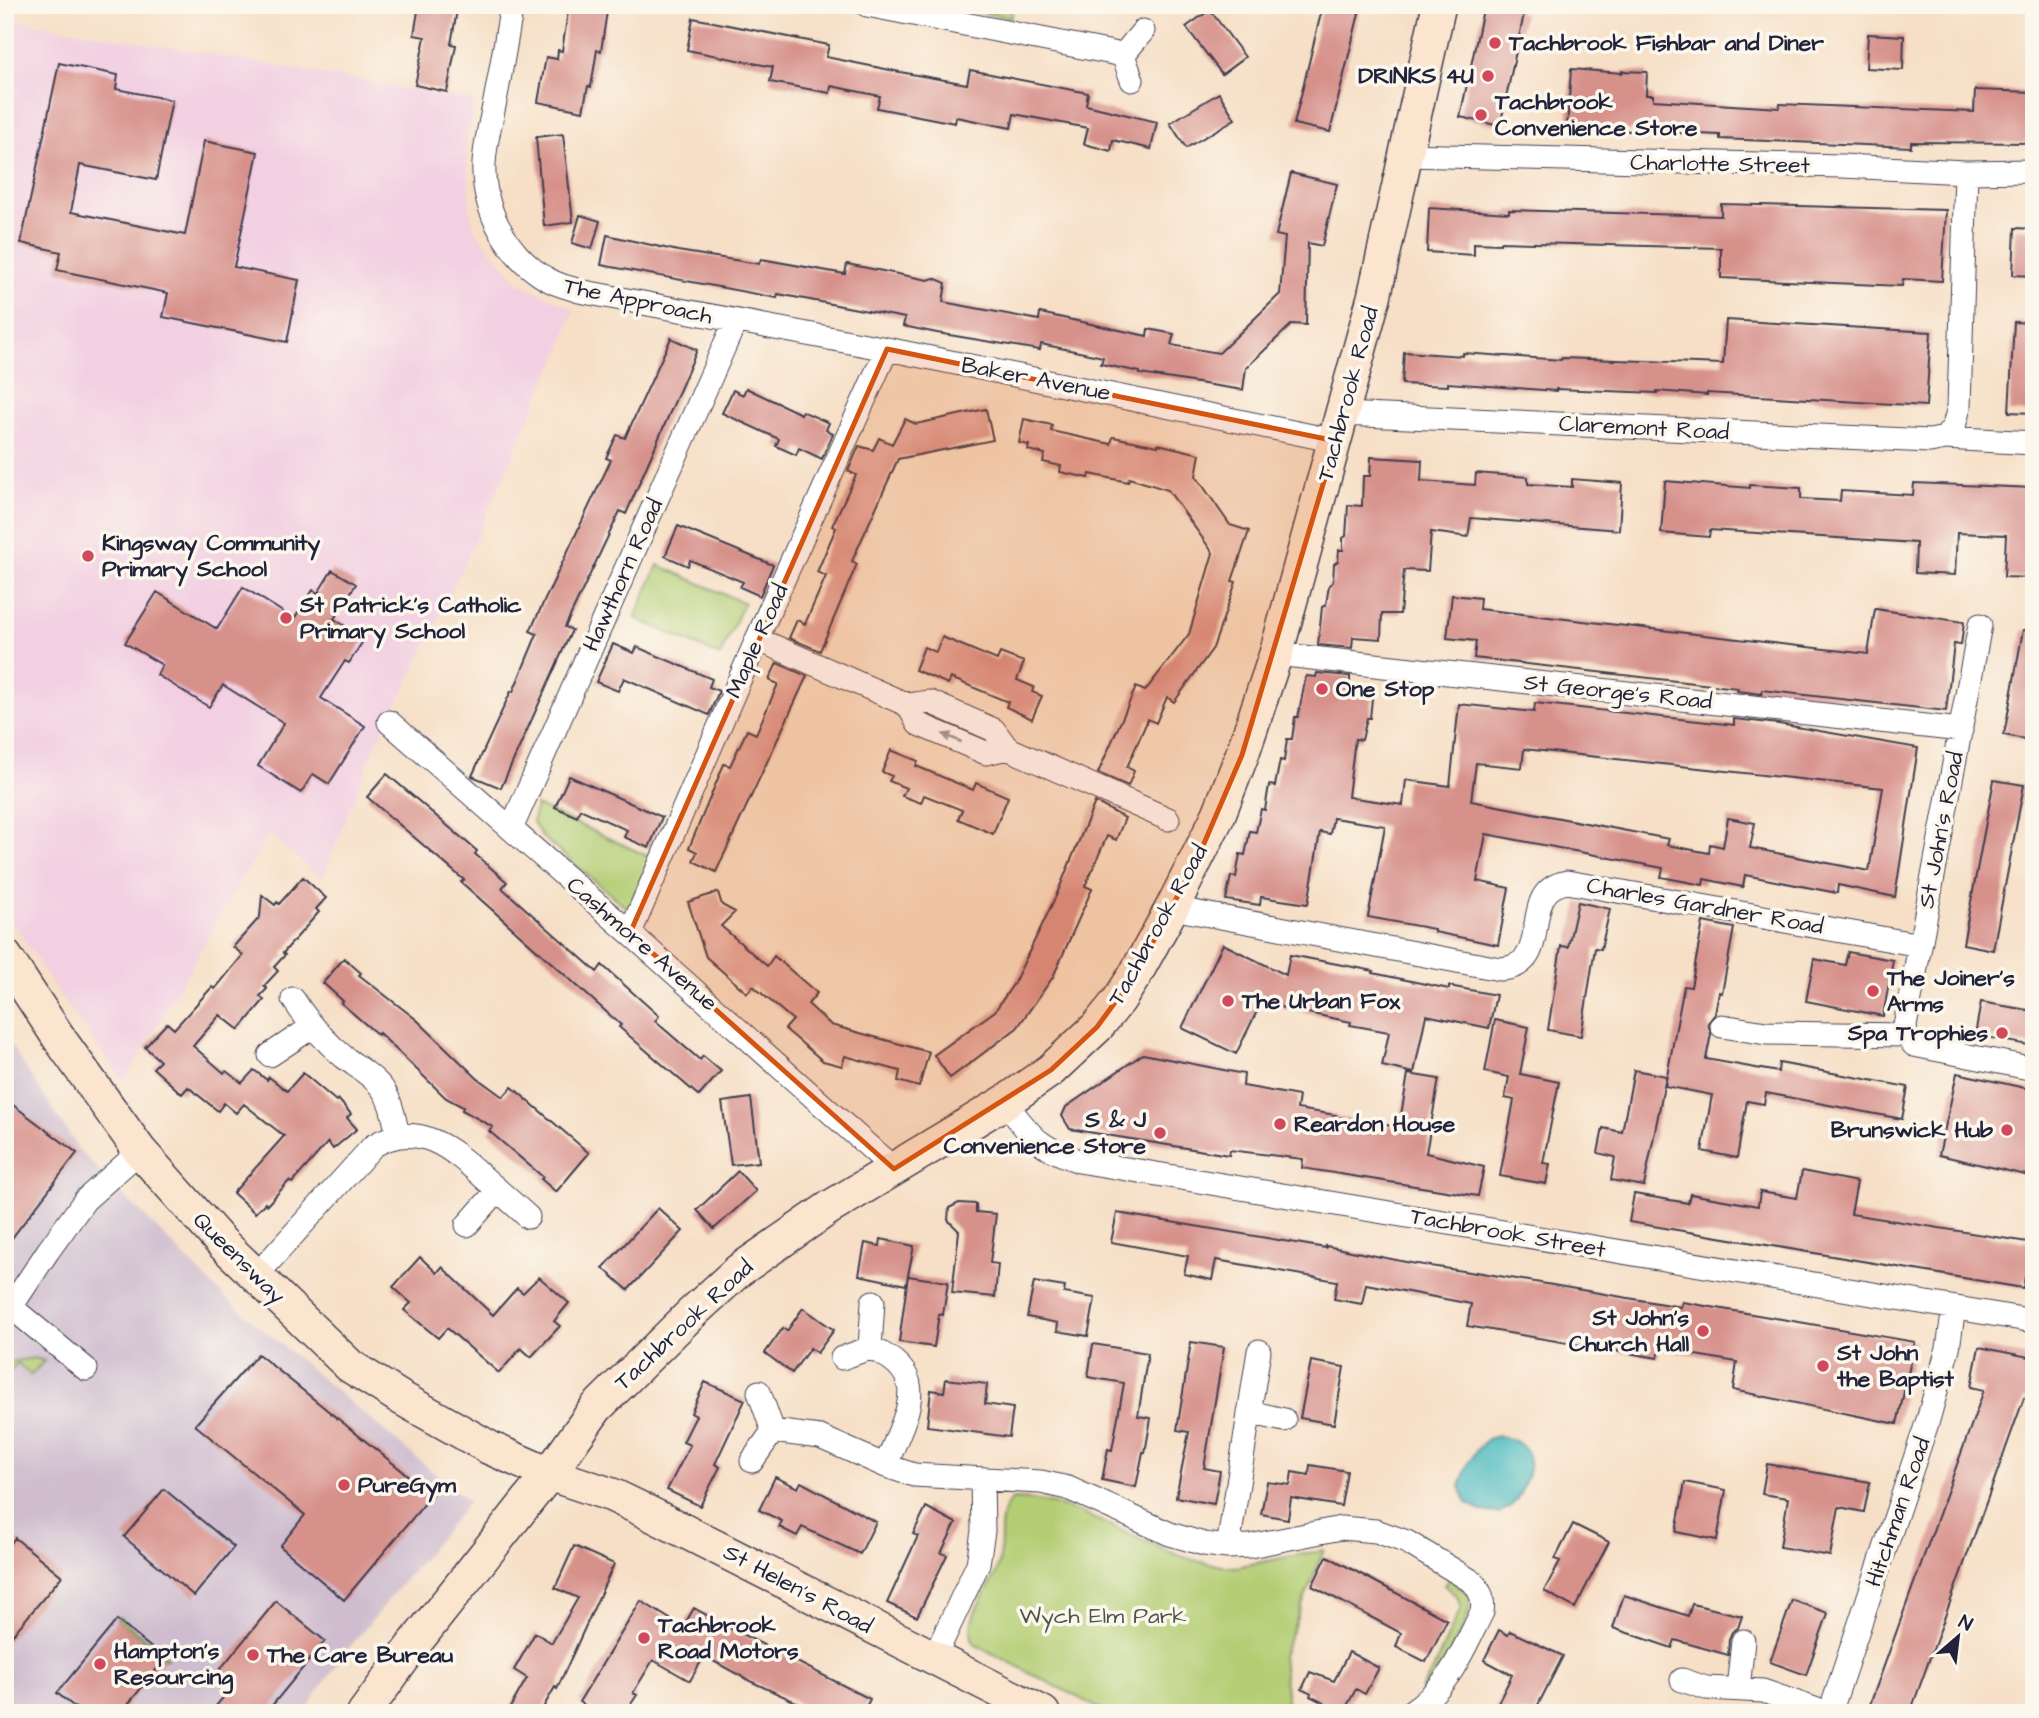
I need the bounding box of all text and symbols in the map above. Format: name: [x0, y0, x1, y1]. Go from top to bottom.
place label: Tachbrook Fishbar and Diner: [1508, 27, 1824, 59]
marker: Tachbrook Fishbar and Diner: [1487, 35, 1503, 51]
place label: DRINKS 4U: [1358, 60, 1474, 92]
marker: DRINKS 4U: [1480, 68, 1496, 84]
place label: Tachbrook Convenience Store: [1494, 86, 1698, 144]
marker: Tachbrook Convenience Store: [1473, 107, 1489, 123]
street label: Charlotte Street: [1630, 146, 1811, 182]
street label: The Approach: [561, 270, 716, 332]
street label: Tachbrook Road: [1309, 303, 1387, 485]
street label: Baker Avenue: [959, 349, 1113, 409]
street label: Claremont Road: [1558, 408, 1730, 448]
street label: Hawthorn Road: [575, 493, 671, 656]
place label: Kingsway Community Primary School: [102, 527, 320, 587]
marker: Kingsway Community Primary School: [80, 548, 96, 564]
street label: Maple Road: [718, 579, 796, 703]
place label: St Patrick's Catholic Primary School: [299, 589, 522, 649]
marker: St Patrick's Catholic Primary School: [278, 610, 294, 626]
street label: St George's Road: [1522, 666, 1714, 719]
place label: One Stop: [1336, 673, 1435, 705]
marker: One Stop: [1314, 681, 1330, 697]
one-way arrow: [941, 733, 962, 744]
street label: St John's Road: [1910, 749, 1972, 911]
street label: Tachbrook Road: [1100, 839, 1216, 1011]
street label: Cashmore Avenue: [559, 869, 725, 1019]
street label: Charles Gardner Road: [1584, 869, 1826, 943]
place label: The Joiner's Arms: [1886, 962, 2015, 1020]
marker: The Joiner's Arms: [1865, 983, 1881, 999]
place label: The Urban Fox: [1241, 985, 1401, 1017]
marker: The Urban Fox: [1220, 993, 1236, 1009]
place label: Spa Trophies: [1847, 1017, 1988, 1049]
marker: Spa Trophies: [1994, 1025, 2010, 1041]
place label: S & J Convenience Store: [944, 1104, 1147, 1162]
place label: Reardon House: [1294, 1108, 1456, 1140]
place label: Brunswick Hub: [1831, 1114, 1993, 1146]
marker: Reardon House: [1272, 1116, 1288, 1132]
marker: Brunswick Hub: [1999, 1122, 2015, 1138]
marker: S & J Convenience Store: [1152, 1125, 1168, 1141]
street label: Tachbrook Street: [1408, 1200, 1609, 1266]
street label: Queensway: [185, 1205, 293, 1312]
street label: Tachbrook Road: [607, 1252, 761, 1398]
place label: St John's Church Hall: [1569, 1302, 1689, 1360]
marker: St John's Church Hall: [1695, 1323, 1711, 1339]
place label: St John the Baptist: [1836, 1337, 1955, 1395]
marker: St John the Baptist: [1815, 1358, 1831, 1374]
street label: Hitchman Road: [1858, 1433, 1939, 1591]
place label: PureGym: [358, 1469, 457, 1503]
marker: PureGym: [336, 1477, 352, 1493]
street label: St Helen's Road: [718, 1536, 878, 1642]
park label: Wych Elm Park: [1020, 1600, 1186, 1633]
north arrow: [1924, 1602, 1994, 1672]
place label: Tachbrook Road Motors: [657, 1609, 799, 1667]
text: N: [1954, 1609, 1977, 1638]
marker: Tachbrook Road Motors: [636, 1630, 652, 1646]
place label: Hampton's Resourcing: [114, 1635, 233, 1694]
place label: The Care Bureau: [266, 1639, 454, 1671]
marker: The Care Bureau: [245, 1647, 261, 1663]
marker: Hampton's Resourcing: [92, 1656, 108, 1672]

